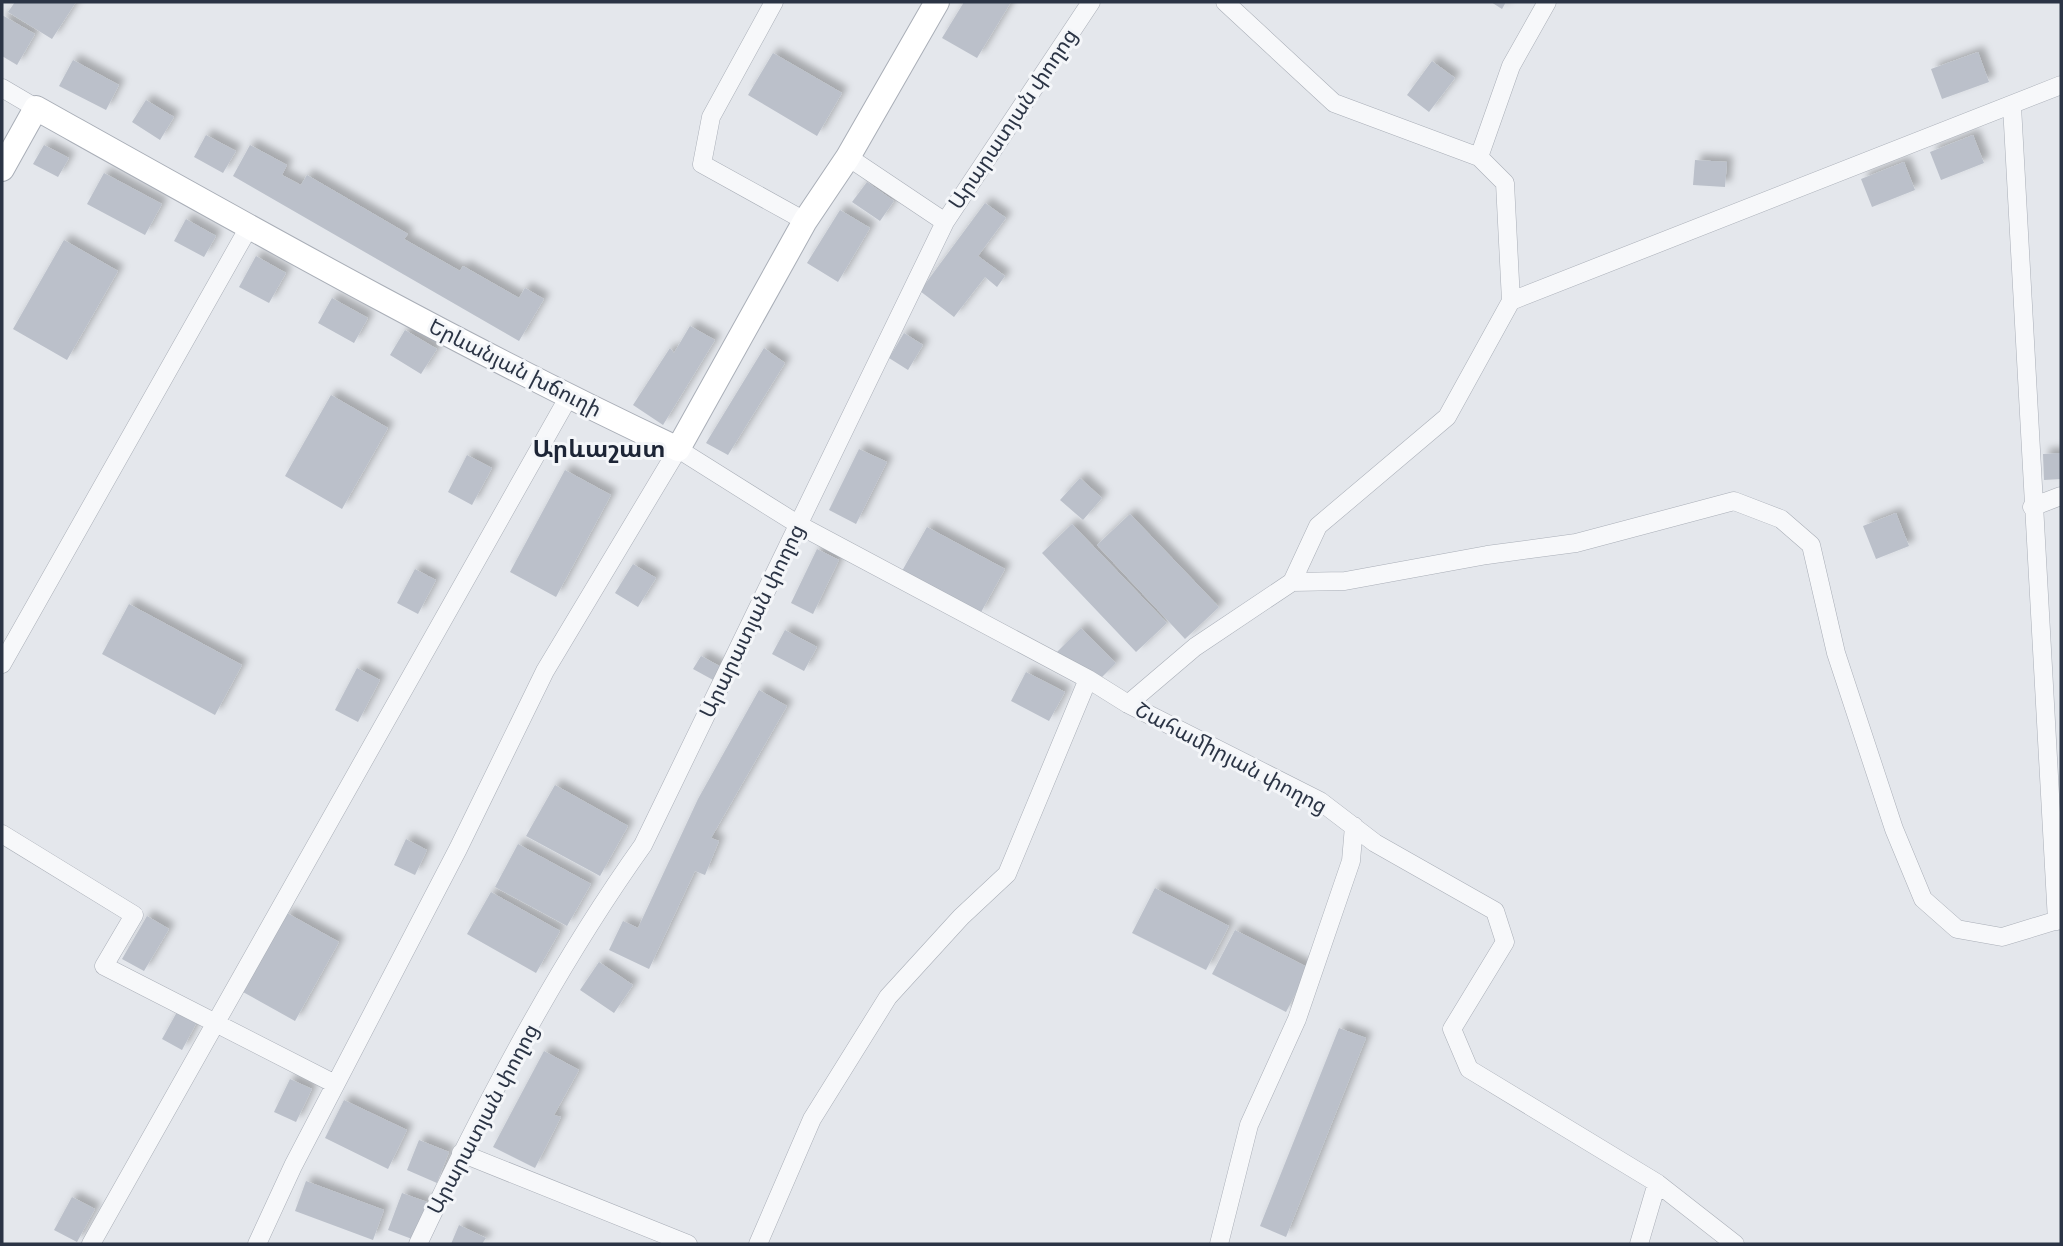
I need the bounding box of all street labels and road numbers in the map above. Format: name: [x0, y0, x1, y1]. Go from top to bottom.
street label: Արարատյան փողոց: [944, 24, 1082, 214]
street label: Երևանյան խճուղի: [425, 314, 605, 422]
street label: Արարատյան փողոց: [695, 520, 809, 722]
street label: Շահամիրյան փողոց: [1131, 697, 1331, 819]
street label: Արարատյան փողոց: [423, 1020, 543, 1218]

